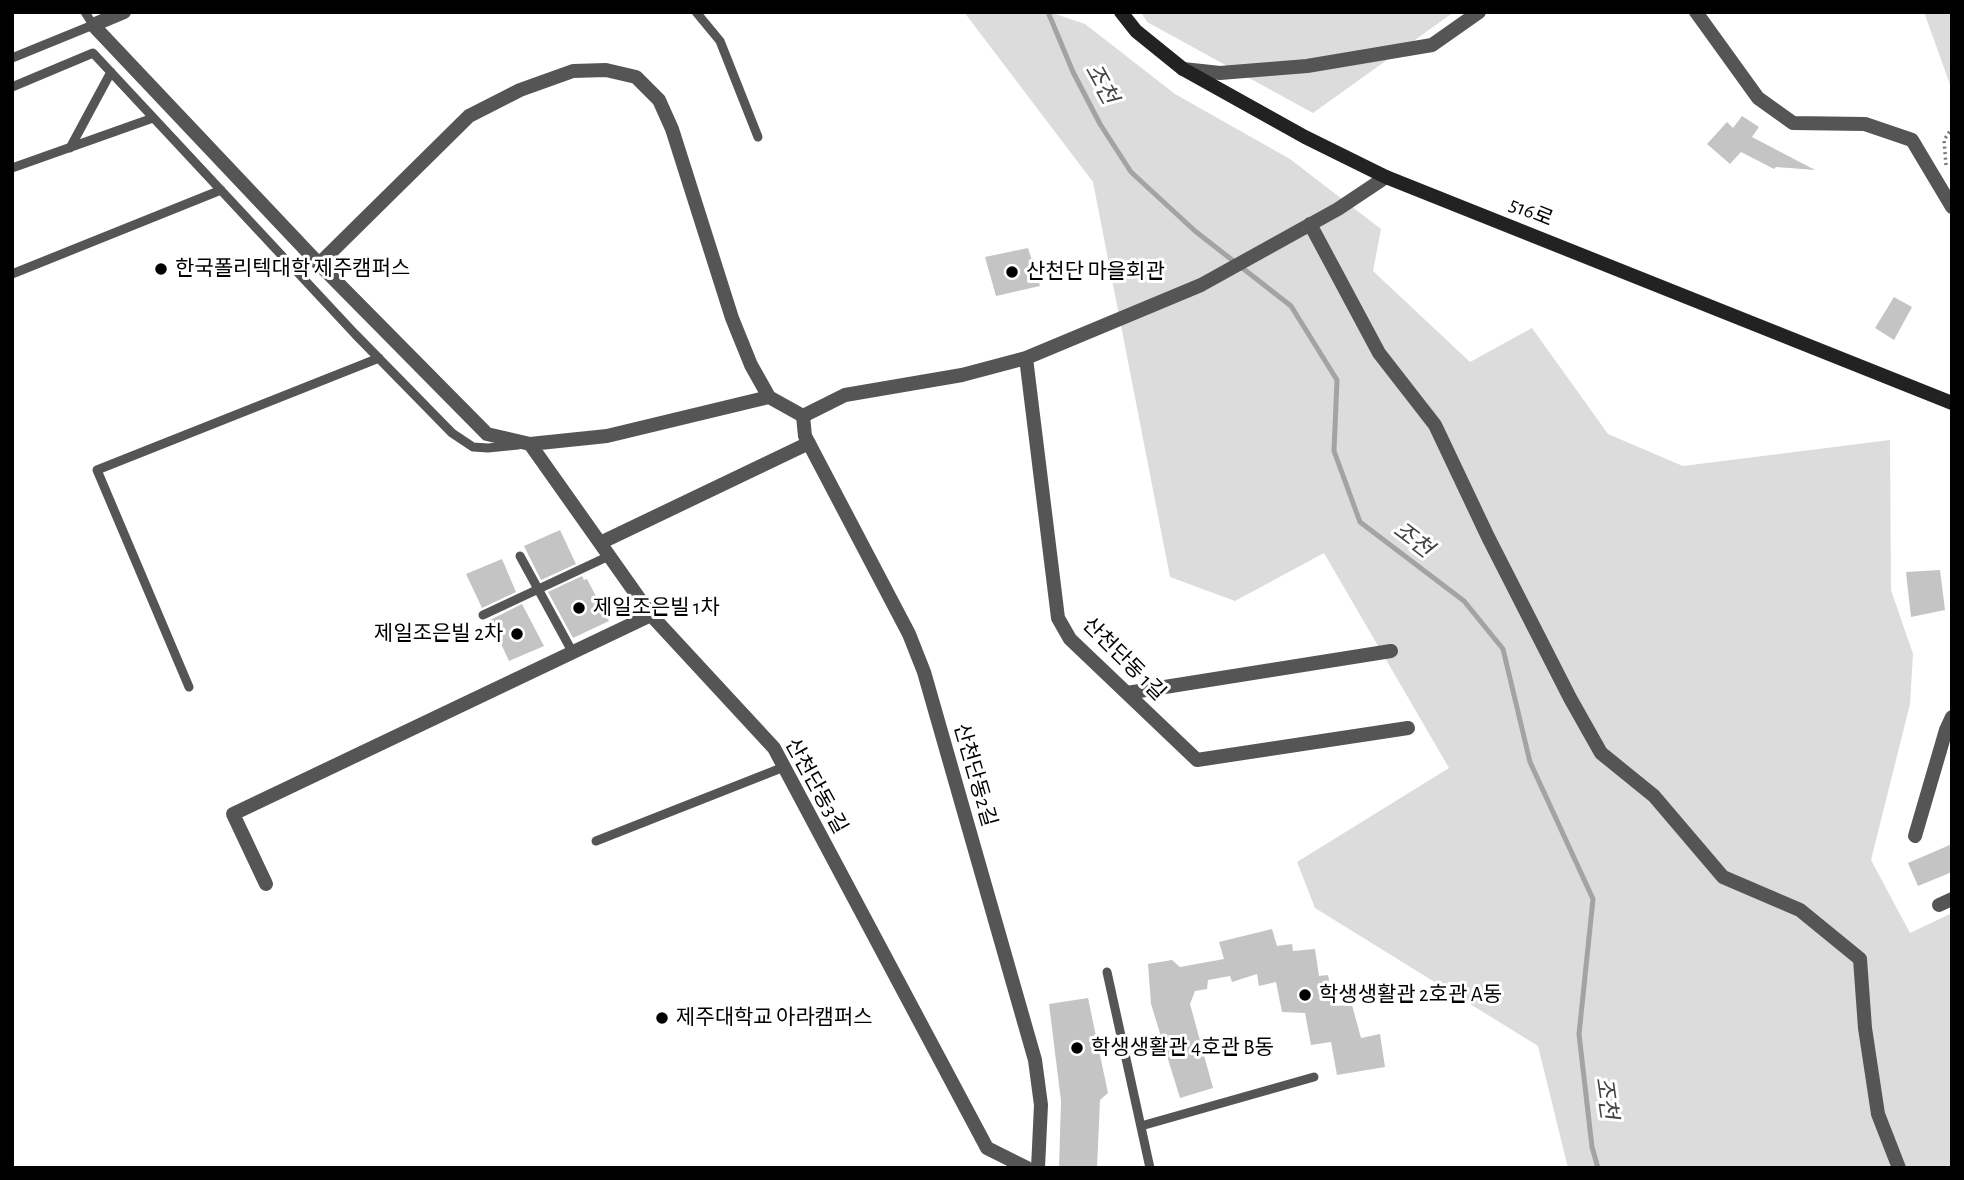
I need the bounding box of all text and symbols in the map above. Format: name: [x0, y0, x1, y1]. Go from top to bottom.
water label: 조천: [1079, 59, 1123, 109]
street label: 516로: [1505, 192, 1557, 232]
place label: 한국폴리텍대학 제주캠퍼스: [175, 256, 410, 282]
place label: 산천단 마을회관: [1026, 259, 1165, 285]
marker: 한국폴리텍대학 제주캠퍼스: [153, 261, 169, 277]
marker: 산천단 마을회관: [1004, 264, 1020, 280]
water label: 조천: [1388, 516, 1438, 564]
place label: 제일조은빌 1차: [593, 595, 720, 621]
marker: 제일조은빌 1차: [571, 600, 587, 616]
street label: 산천단동 1길: [1077, 612, 1171, 706]
place label: 제일조은빌 2차: [374, 621, 503, 647]
marker: 제일조은빌 2차: [509, 626, 525, 642]
street label: 산천단동2길: [948, 721, 1002, 829]
street label: 산천단동3길: [779, 734, 853, 838]
place label: 학생생활관 2호관 A동: [1319, 982, 1502, 1008]
marker: 학생생활관 2호관 A동: [1297, 987, 1313, 1003]
place label: 제주대학교 아라캠퍼스: [676, 1005, 873, 1031]
marker: 제주대학교 아라캠퍼스: [654, 1010, 670, 1026]
place label: 학생생활관 4호관 B동: [1091, 1035, 1274, 1061]
marker: 학생생활관 4호관 B동: [1069, 1040, 1085, 1056]
water label: 조천: [1589, 1075, 1623, 1121]

